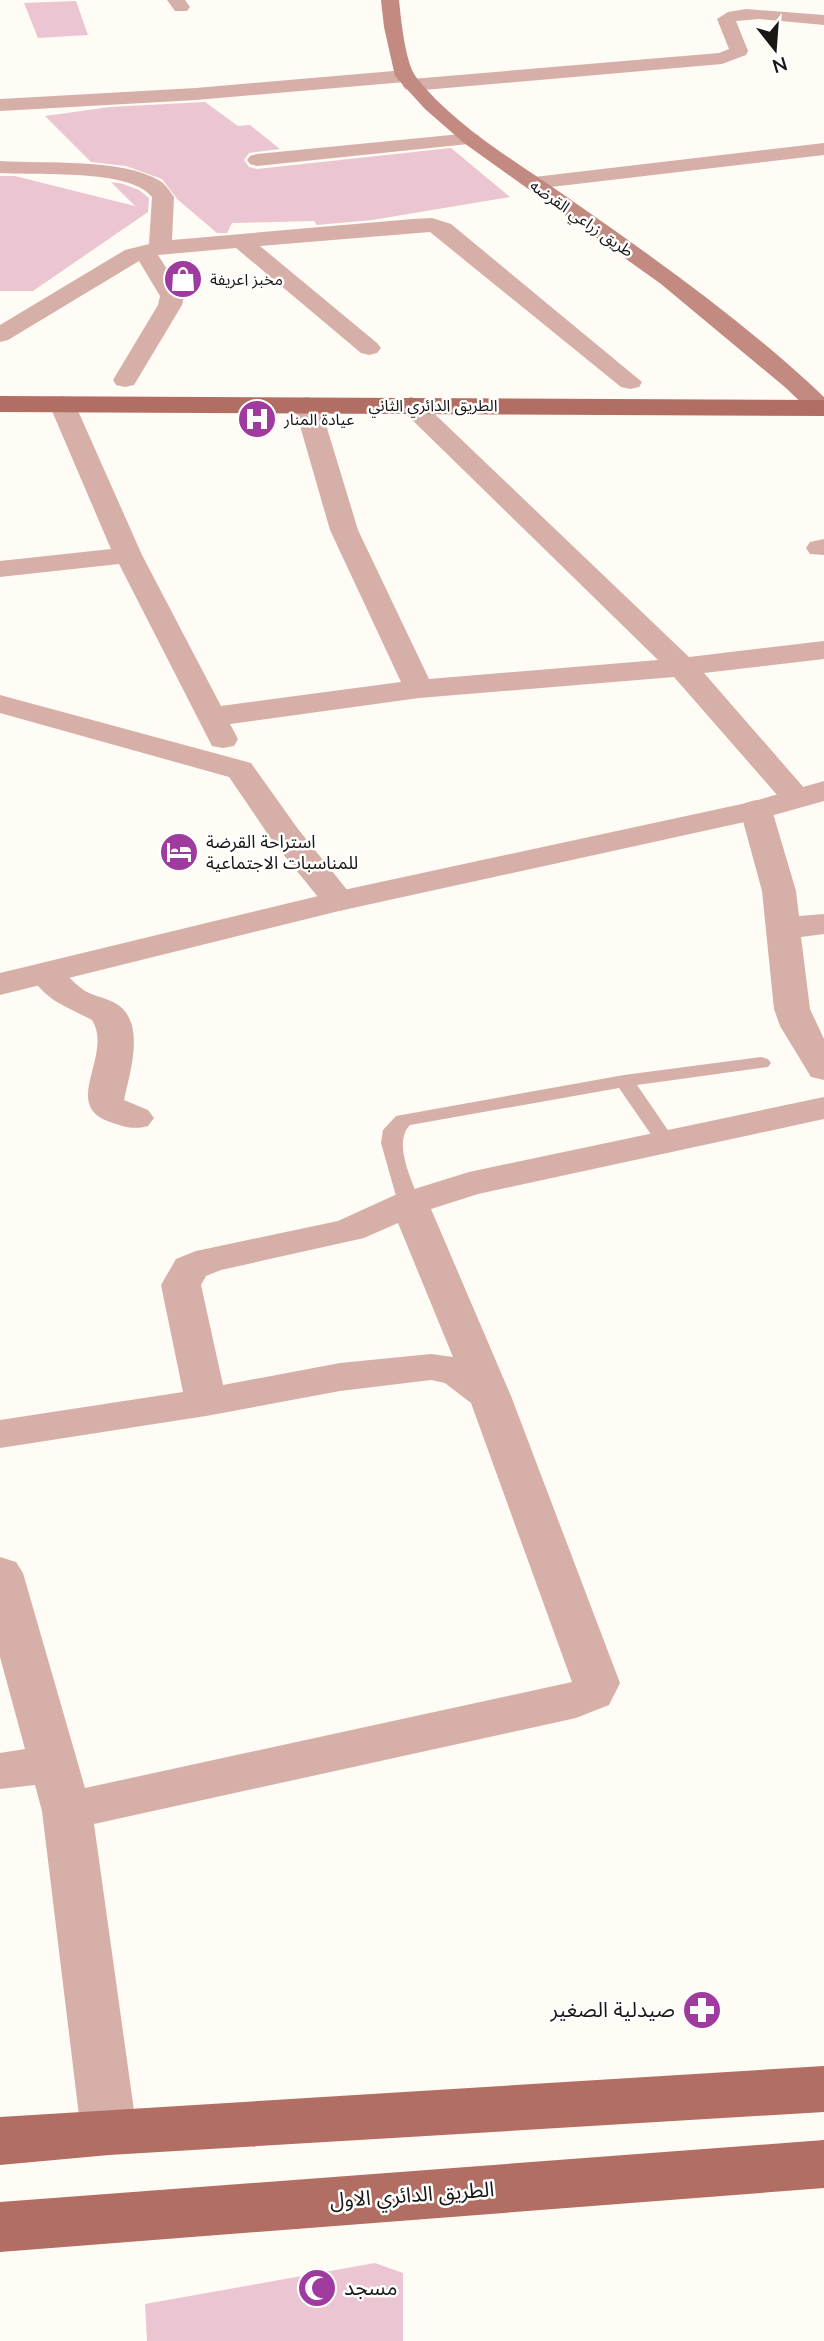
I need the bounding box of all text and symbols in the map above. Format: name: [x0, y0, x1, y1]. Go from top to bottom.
north arrow: [740, 14, 810, 84]
text: N: [770, 52, 790, 79]
street label: طريق زراعي القرضه: [525, 175, 638, 263]
shop icon: مخبز اعريفة: [162, 258, 204, 300]
place label: مخبز اعريفة: [210, 269, 283, 289]
street label: الطريق الدائري الثاني: [368, 395, 498, 418]
hospital icon: عيادة المنار: [236, 398, 278, 440]
place label: عيادة المنار: [283, 409, 354, 429]
place label: استراحة القرضة للمناسبات الاجتماعية: [206, 830, 358, 874]
hotel icon: استراحة القرضة للمناسبات الاجتماعية: [158, 831, 200, 873]
pharmacy icon: صيدلية الصغير: [681, 1989, 723, 2031]
place label: صيدلية الصغير: [550, 1996, 675, 2022]
street label: الطريق الدائري الاول: [329, 2175, 495, 2217]
mosque icon: مسجد: [296, 2267, 338, 2309]
place label: مسجد: [344, 2274, 397, 2300]

